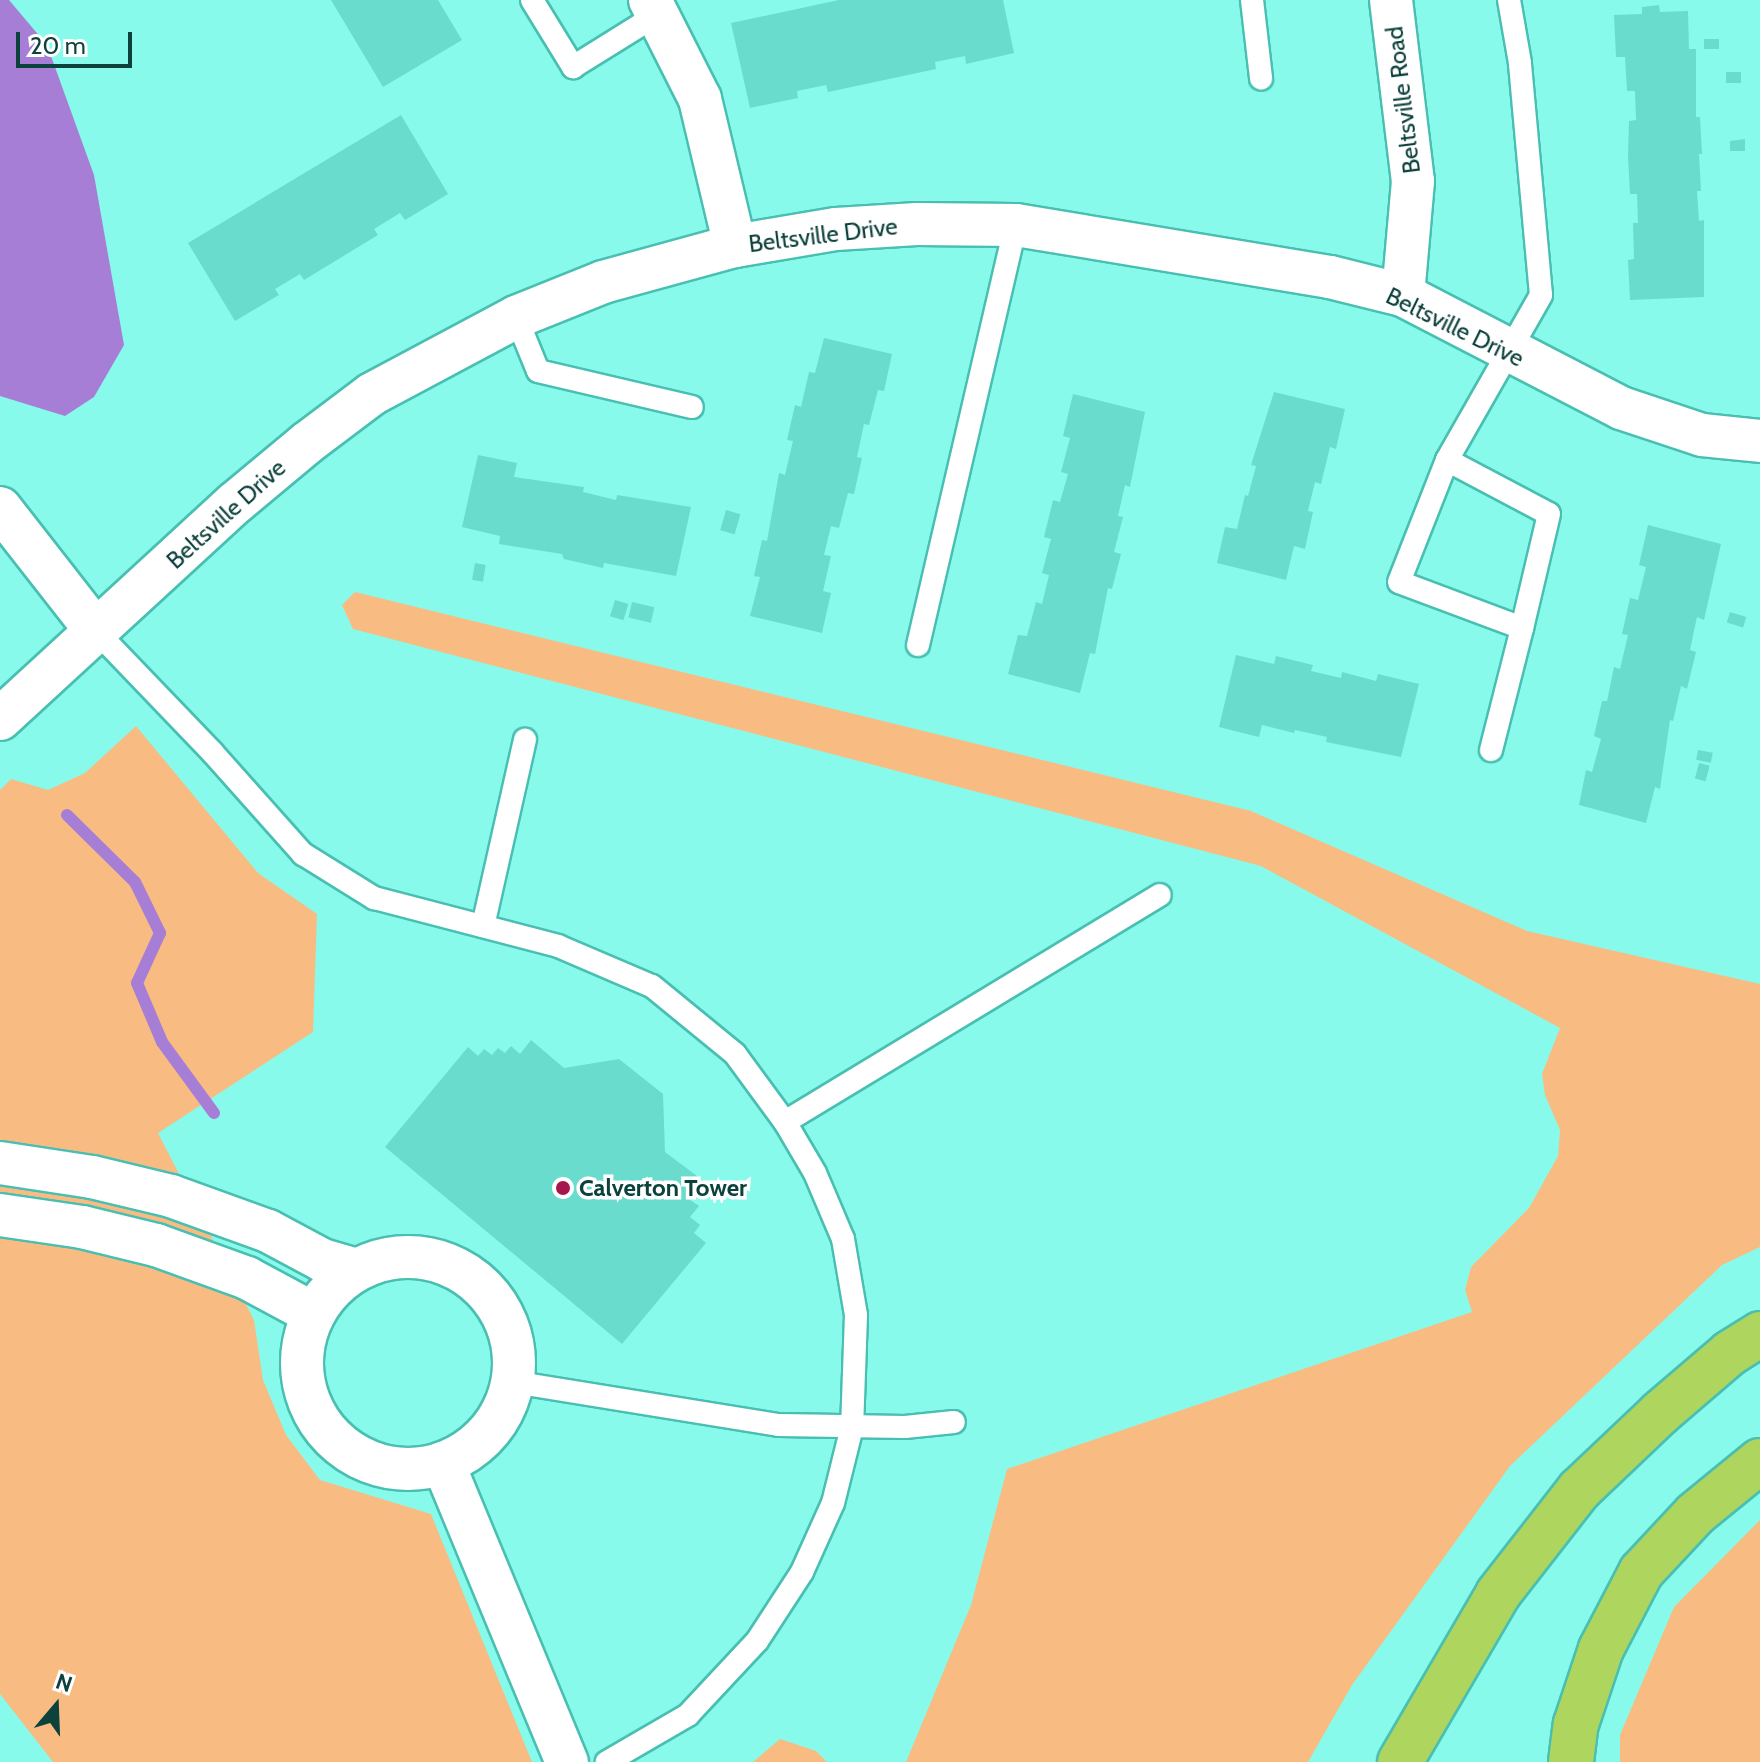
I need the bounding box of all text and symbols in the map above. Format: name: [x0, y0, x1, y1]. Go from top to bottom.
scale bar: [20, 16, 136, 66]
street label: Beltsville Road: [1380, 25, 1426, 175]
text: 20 m: [30, 31, 86, 60]
street label: Beltsville Drive: [747, 212, 899, 258]
street label: Beltsville Drive: [1381, 281, 1529, 373]
street label: Beltsville Drive: [161, 453, 291, 575]
place label: Calverton Tower: [579, 1174, 747, 1202]
marker: Calverton Tower: [554, 1179, 572, 1197]
north arrow: [16, 1666, 96, 1746]
text: N: [52, 1668, 76, 1698]

